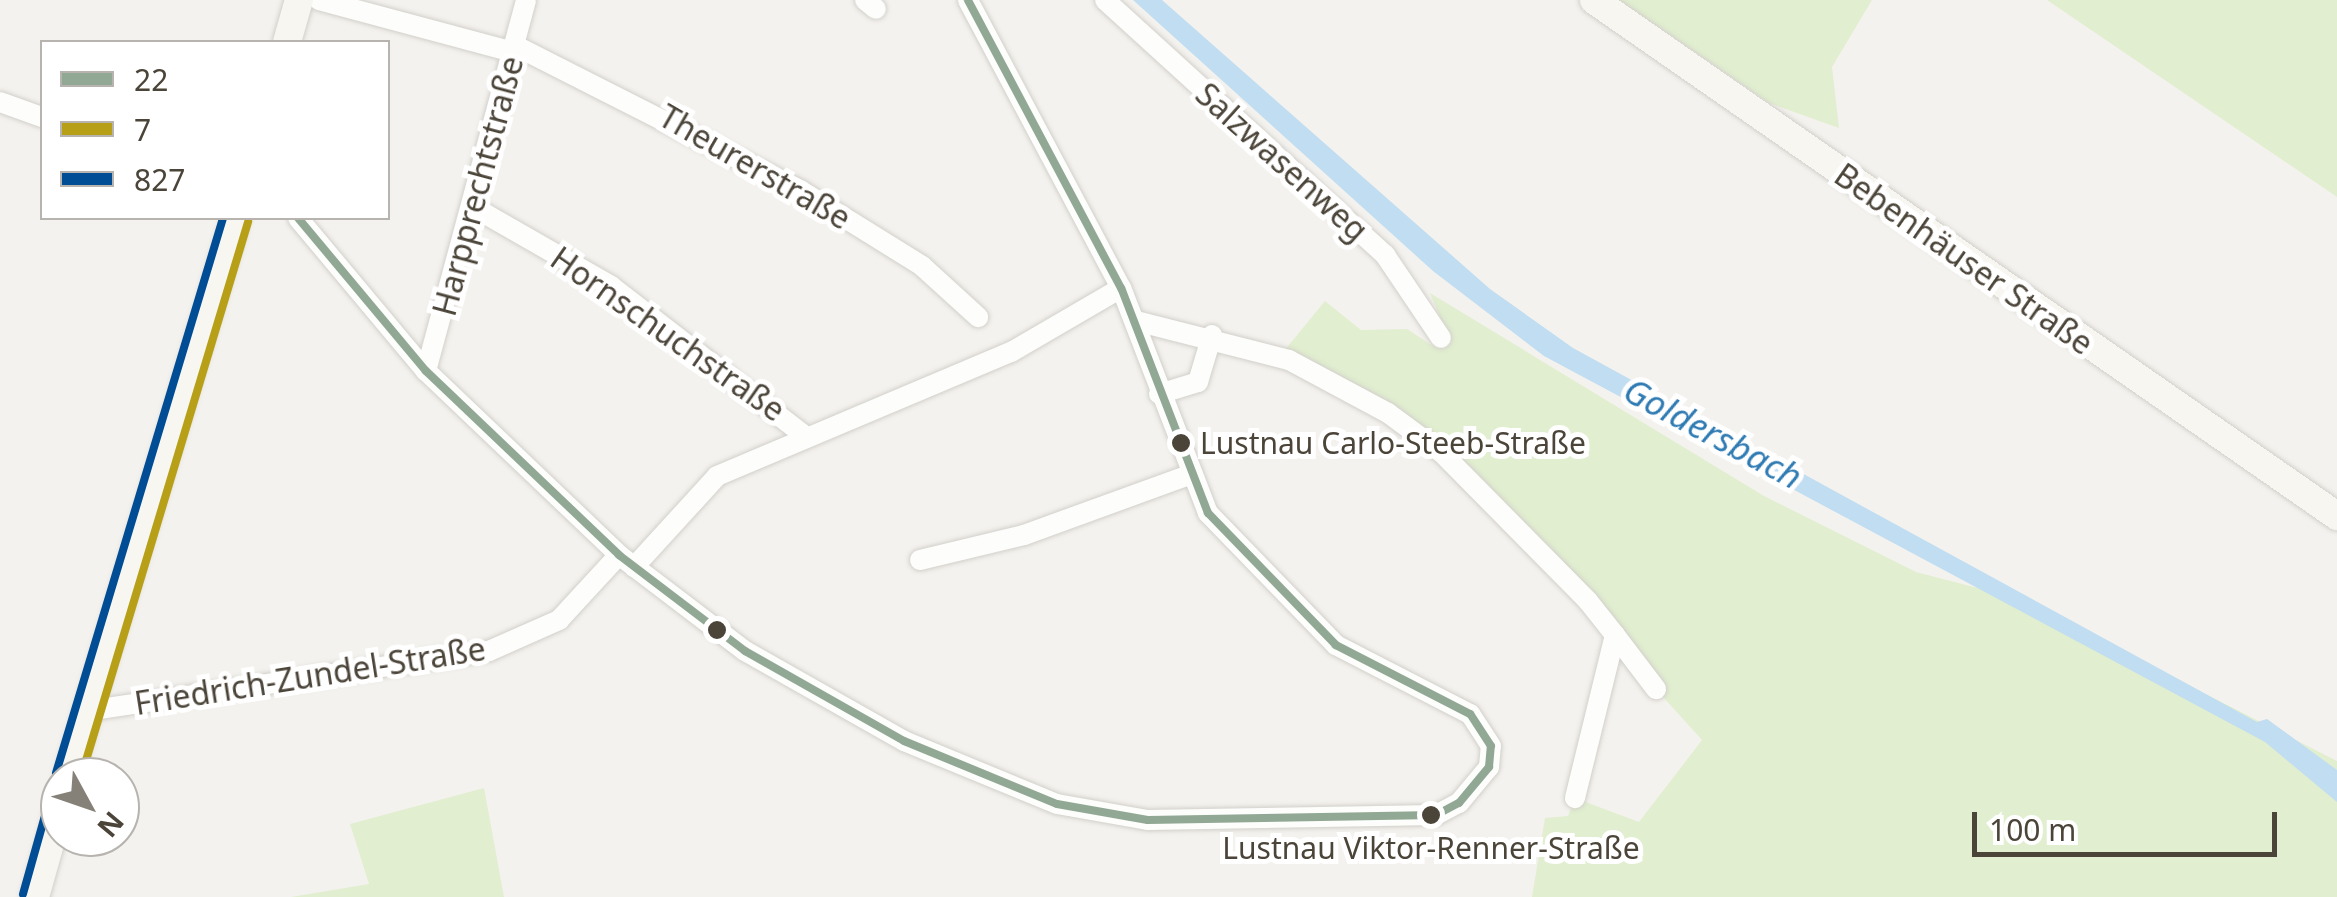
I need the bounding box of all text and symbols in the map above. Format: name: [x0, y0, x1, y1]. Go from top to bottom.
legend: [40, 40, 390, 220]
street label: Harpprechtstraße: [425, 52, 531, 320]
text: 22: [134, 59, 168, 100]
street label: Salzwasenweg: [1188, 75, 1376, 249]
street label: Theurerstraße: [652, 97, 858, 237]
text: 7: [134, 109, 151, 150]
street label: Bebenhäuser Straße: [1827, 155, 2101, 363]
text: 827: [134, 159, 185, 200]
street label: Hornschuchstraße: [543, 239, 793, 429]
water label: Goldersbach: [1617, 369, 1809, 497]
place label: Lustnau Carlo-Steeb-Straße: [1200, 425, 1586, 461]
marker: Lustnau Carlo-Steeb-Straße: [1171, 433, 1191, 453]
unlabelled marker: [707, 620, 727, 640]
street label: Friedrich-Zundel-Straße: [132, 629, 488, 723]
north arrow: [40, 757, 140, 857]
scale bar: [1977, 792, 2282, 854]
text: N: [90, 804, 133, 846]
marker: Lustnau Viktor-Renner-Straße: [1421, 805, 1441, 825]
text: 100 m: [1989, 809, 2076, 850]
place label: Lustnau Viktor-Renner-Straße: [1222, 830, 1640, 866]

